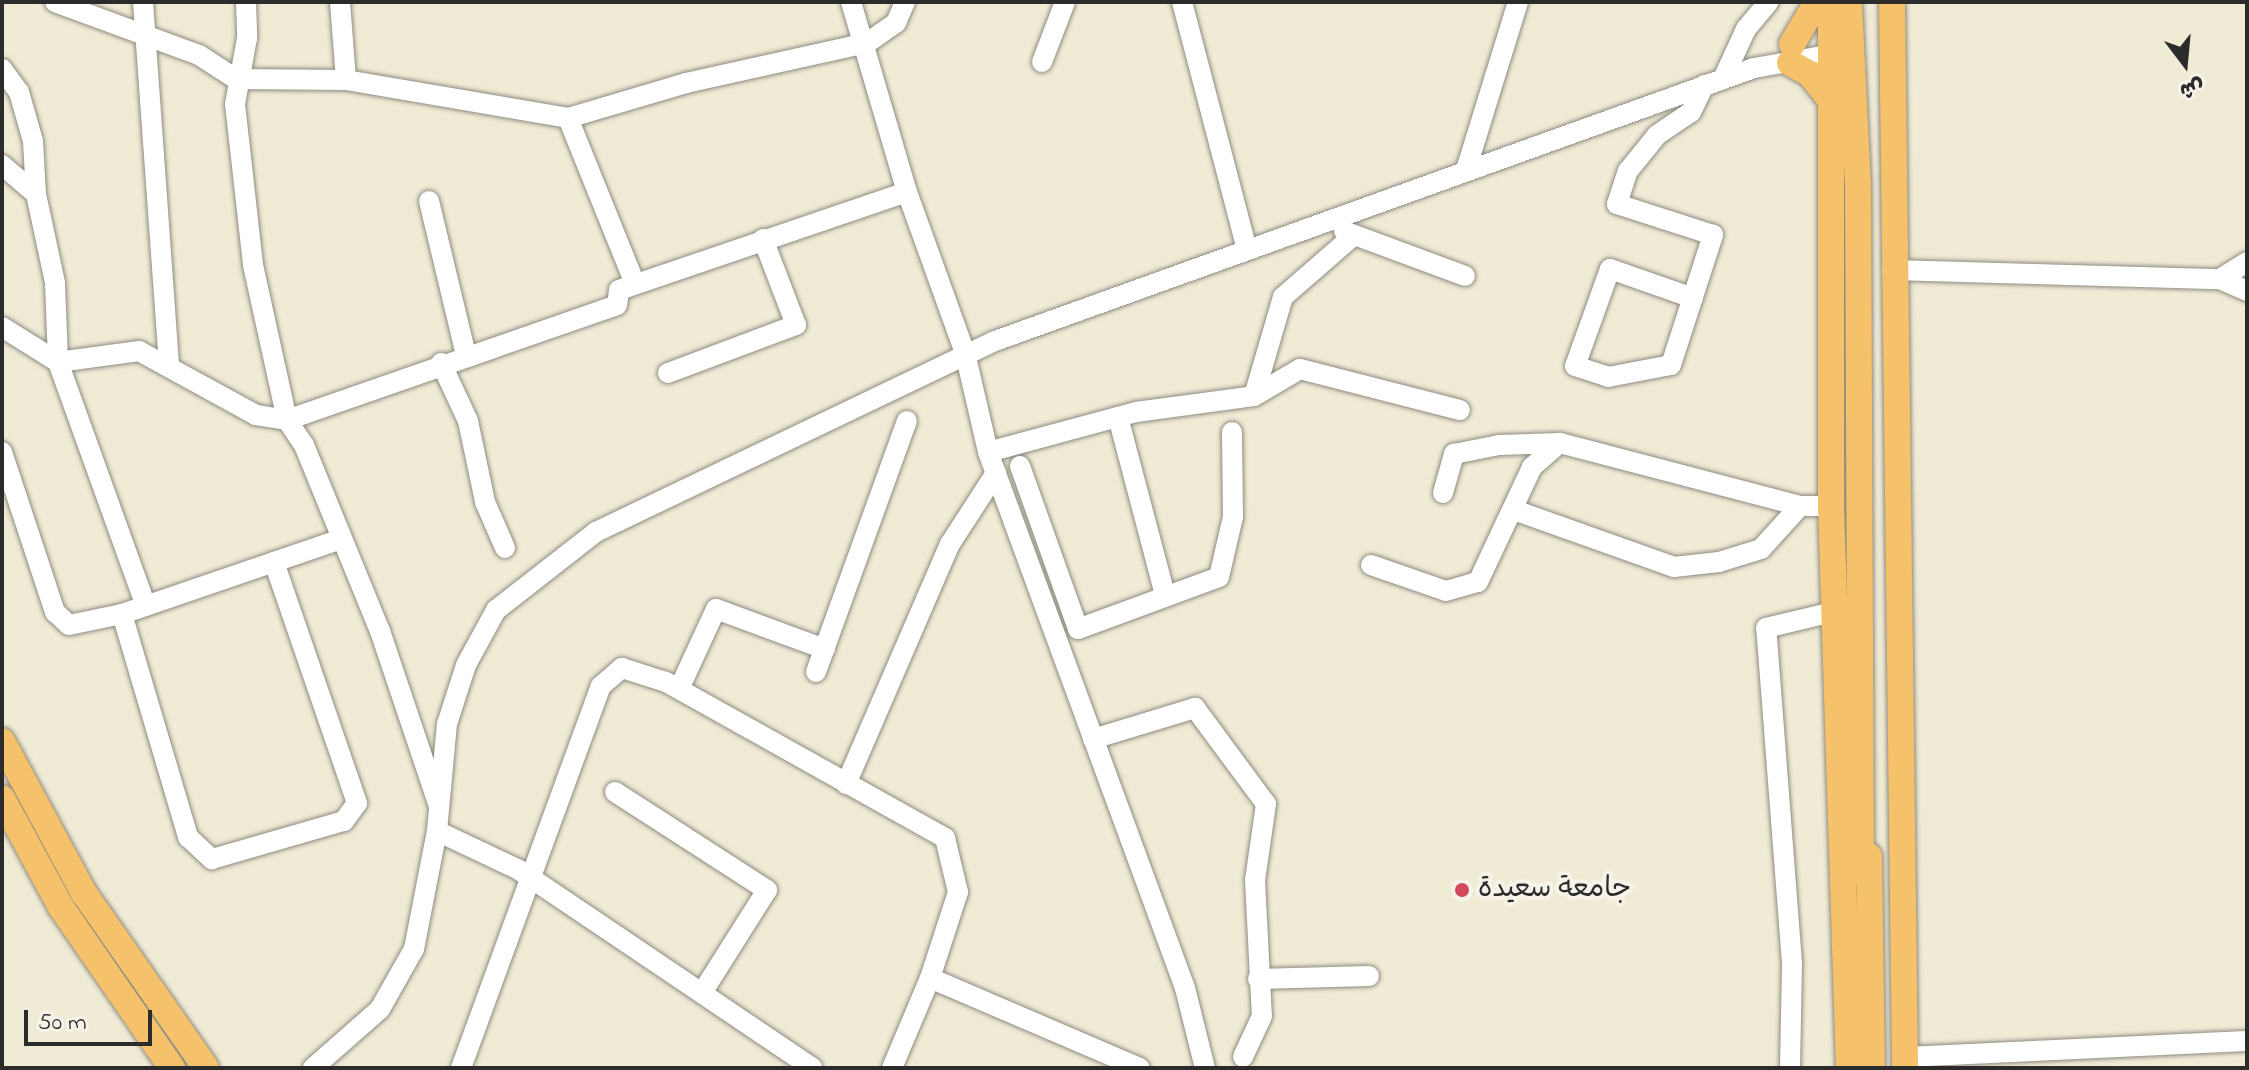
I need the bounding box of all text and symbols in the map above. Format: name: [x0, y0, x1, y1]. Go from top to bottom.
north arrow: [2145, 24, 2225, 104]
text: ش: [2176, 68, 2208, 106]
place label: جامعة سعيدة: [1478, 873, 1631, 907]
marker: جامعة سعيدة: [1453, 881, 1471, 899]
scale bar: [28, 994, 156, 1044]
text: 50 m: [38, 1006, 87, 1041]

